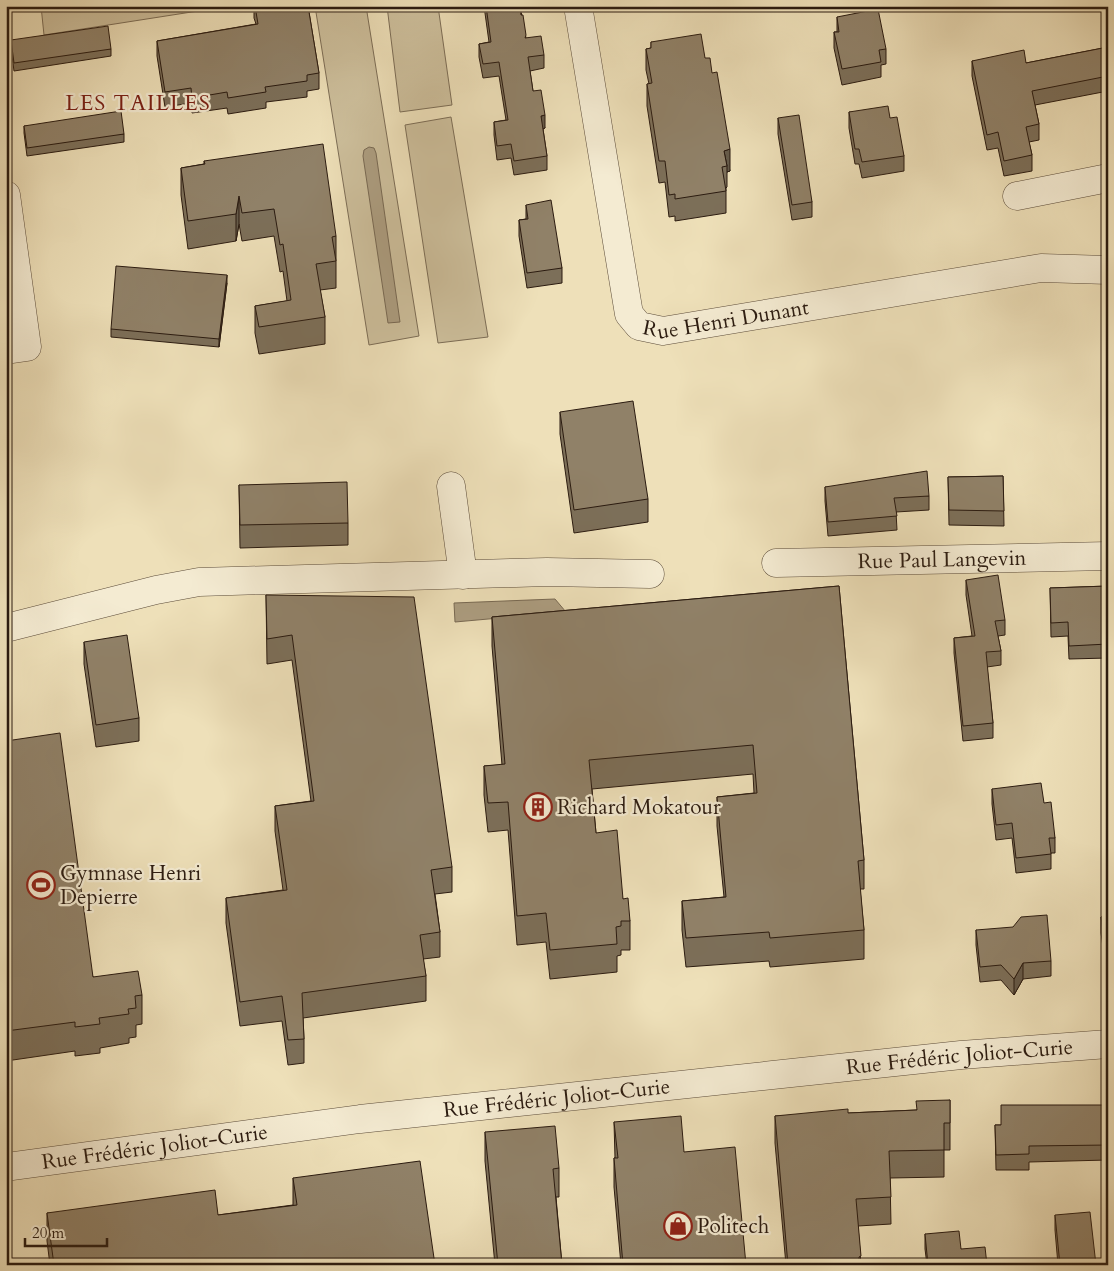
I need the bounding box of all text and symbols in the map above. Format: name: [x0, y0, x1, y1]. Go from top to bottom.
district label: LES TAILLES: [65, 88, 211, 118]
street label: Rue Henri Dunant: [640, 293, 811, 347]
street label: Rue Paul Langevin: [857, 544, 1027, 576]
building icon: Richard Mokatour: [523, 792, 553, 822]
place label: Richard Mokatour: [557, 793, 721, 822]
place label: Gymnase Henri Depierre: [60, 859, 201, 912]
sports icon: Gymnase Henri Depierre: [26, 870, 56, 900]
street label: Rue Frédéric Joliot-Curie: [845, 1033, 1074, 1082]
street label: Rue Frédéric Joliot-Curie: [442, 1072, 672, 1125]
street label: Rue Frédéric Joliot-Curie: [40, 1118, 270, 1177]
shop icon: Politech: [663, 1211, 693, 1241]
place label: Politech: [697, 1212, 770, 1241]
scale bar: [25, 1216, 108, 1248]
text: 20 m: [32, 1223, 64, 1243]

